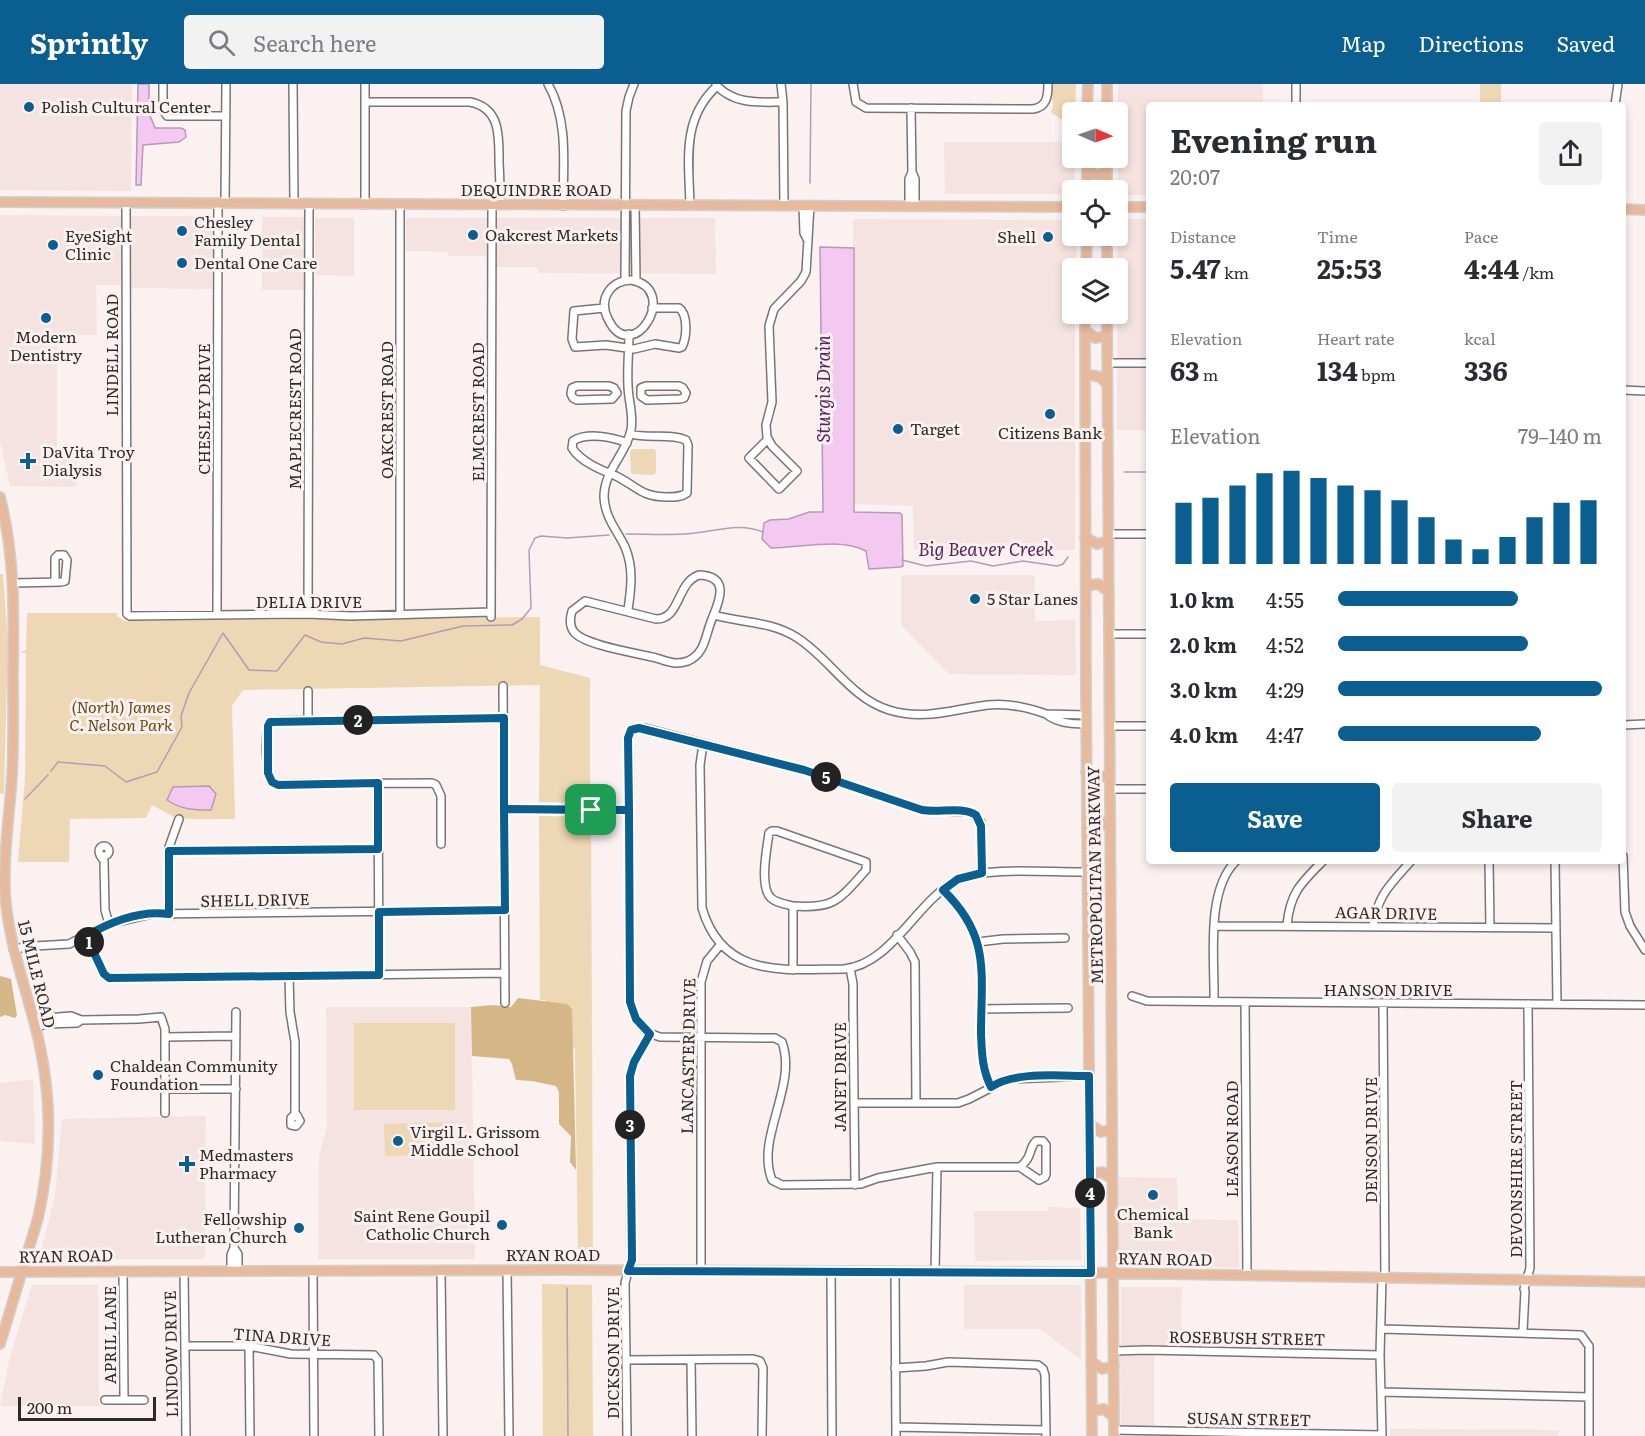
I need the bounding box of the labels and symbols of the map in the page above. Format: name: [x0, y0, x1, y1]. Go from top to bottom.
place label: Polish Cultural Center: [41, 94, 211, 118]
marker: Polish Cultural Center: [22, 100, 36, 114]
north arrow: [1062, 102, 1128, 168]
street label: DEQUINDRE ROAD: [460, 177, 612, 201]
place label: Chesley Family Dental: [194, 209, 301, 251]
place label: Oakcrest Markets: [485, 222, 618, 246]
place label: EyeSight Clinic: [65, 223, 133, 265]
marker: Chesley Family Dental: [175, 224, 189, 238]
place label: Shell: [997, 224, 1036, 248]
marker: Oakcrest Markets: [466, 228, 480, 242]
marker: Shell: [1041, 230, 1055, 244]
marker: EyeSight Clinic: [46, 238, 60, 252]
place label: Dental One Care: [194, 250, 317, 274]
marker: Dental One Care: [175, 256, 189, 270]
street label: LINDELL ROAD: [99, 294, 123, 416]
marker: Modern Dentistry: [39, 311, 53, 325]
place label: Modern Dentistry: [10, 324, 83, 366]
street label: MAPLECREST ROAD: [282, 328, 306, 490]
water label: Sturgis Drain: [809, 335, 836, 443]
street label: OAKCREST ROAD: [374, 341, 398, 479]
street label: ELMCREST ROAD: [465, 342, 489, 482]
street label: CHESLEY DRIVE: [191, 343, 215, 475]
marker: Citizens Bank: [1043, 407, 1057, 421]
place label: Target: [910, 416, 960, 440]
place label: Citizens Bank: [998, 420, 1102, 444]
marker: Target: [891, 422, 905, 436]
place label: DaVita Troy Dialysis: [42, 439, 135, 481]
marker: DaVita Troy Dialysis: [19, 452, 37, 470]
water label: Big Beaver Creek: [918, 535, 1054, 562]
place label: 5 Star Lanes: [987, 586, 1078, 610]
street label: DELIA DRIVE: [256, 589, 362, 613]
marker: 5 Star Lanes: [968, 592, 982, 606]
park label: (North) James C. Nelson Park: [69, 694, 173, 736]
pin: 2: [343, 705, 373, 735]
pin: 5: [811, 762, 841, 792]
street label: METROPOLITAN PARKWAY: [1080, 765, 1108, 985]
pin: [565, 784, 616, 835]
street label: SHELL DRIVE: [200, 886, 310, 912]
street label: AGAR DRIVE: [1335, 899, 1437, 925]
street label: 15 MILE ROAD: [13, 917, 63, 1030]
pin: 1: [74, 927, 104, 957]
street label: HANSON DRIVE: [1323, 977, 1453, 1001]
street label: LANCASTER DRIVE: [674, 978, 700, 1134]
street label: JANET DRIVE: [827, 1022, 851, 1132]
place label: Chaldean Community Foundation: [110, 1053, 278, 1095]
marker: Chaldean Community Foundation: [91, 1068, 105, 1082]
street label: DENSON DRIVE: [1358, 1077, 1382, 1203]
street label: DEVONSHIRE STREET: [1503, 1080, 1527, 1258]
street label: LEASON ROAD: [1219, 1081, 1243, 1197]
pin: 3: [615, 1110, 645, 1140]
place label: Virgil L. Grissom Middle School: [410, 1119, 541, 1161]
marker: Virgil L. Grissom Middle School: [391, 1134, 405, 1148]
place label: Medmasters Pharmacy: [199, 1142, 293, 1184]
marker: Medmasters Pharmacy: [180, 1157, 194, 1171]
pin: 4: [1075, 1178, 1105, 1208]
marker: Chemical Bank: [1146, 1188, 1160, 1202]
place label: Chemical Bank: [1117, 1201, 1189, 1243]
place label: Saint Rene Goupil Catholic Church: [354, 1203, 490, 1245]
place label: Fellowship Lutheran Church: [155, 1206, 287, 1248]
marker: Saint Rene Goupil Catholic Church: [495, 1218, 509, 1232]
marker: Fellowship Lutheran Church: [292, 1221, 306, 1235]
street label: RYAN ROAD: [19, 1242, 113, 1268]
street label: RYAN ROAD: [506, 1242, 600, 1266]
street label: RYAN ROAD: [1118, 1245, 1212, 1271]
street label: APRIL LANE: [97, 1286, 121, 1384]
street label: DICKSON DRIVE: [600, 1287, 624, 1419]
street label: LINDOW DRIVE: [157, 1290, 183, 1418]
street label: TINA DRIVE: [232, 1321, 332, 1351]
street label: ROSEBUSH STREET: [1168, 1324, 1326, 1350]
scale bar: [18, 1394, 156, 1422]
street label: SUSAN STREET: [1187, 1405, 1312, 1431]

